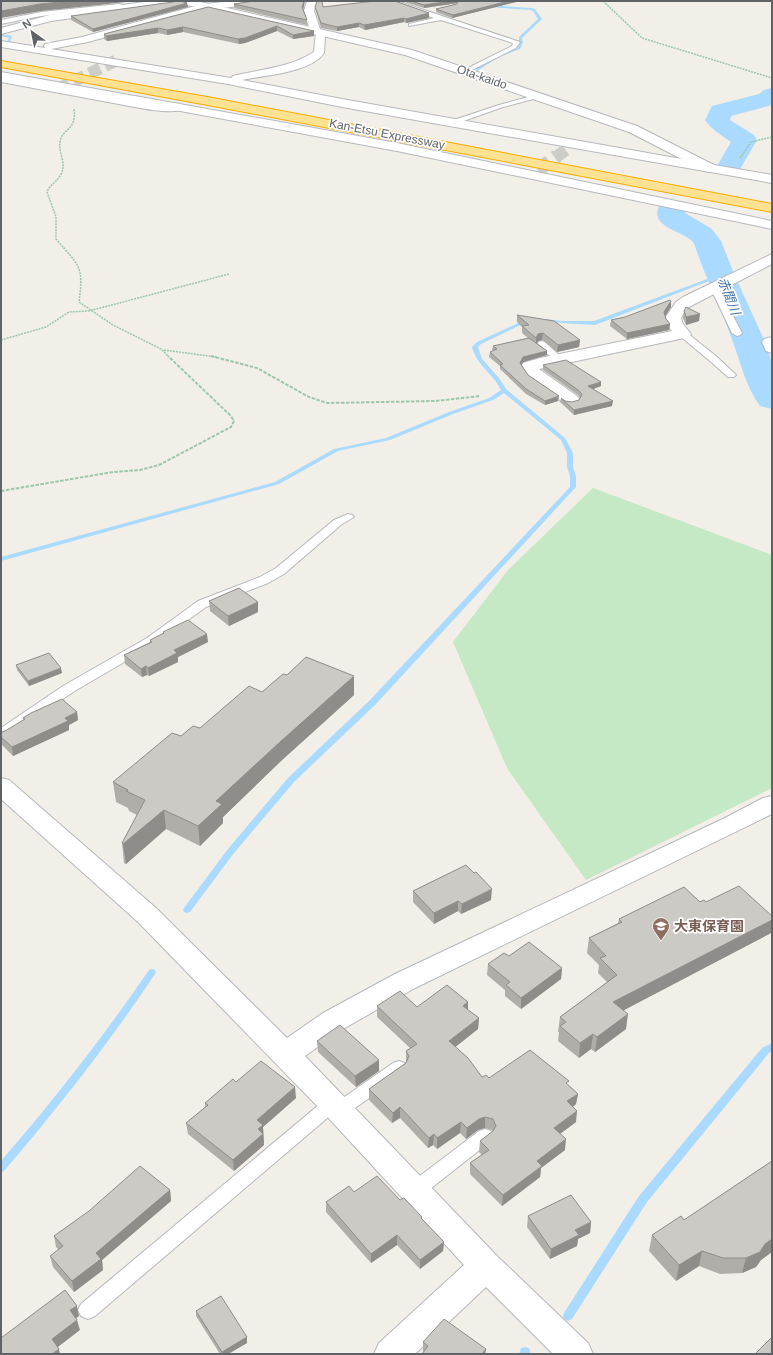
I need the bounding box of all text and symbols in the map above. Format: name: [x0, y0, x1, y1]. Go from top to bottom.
north arrow: [12, 12, 52, 52]
text: N: [20, 16, 33, 31]
street label: Ota-kaido: [455, 62, 509, 92]
street label: Kan-Etsu Expressway: [328, 116, 446, 152]
water label: 赤間川: [715, 275, 744, 319]
school or university icon: 大東保育園: [651, 916, 671, 941]
place label: 大東保育園: [674, 918, 744, 934]

